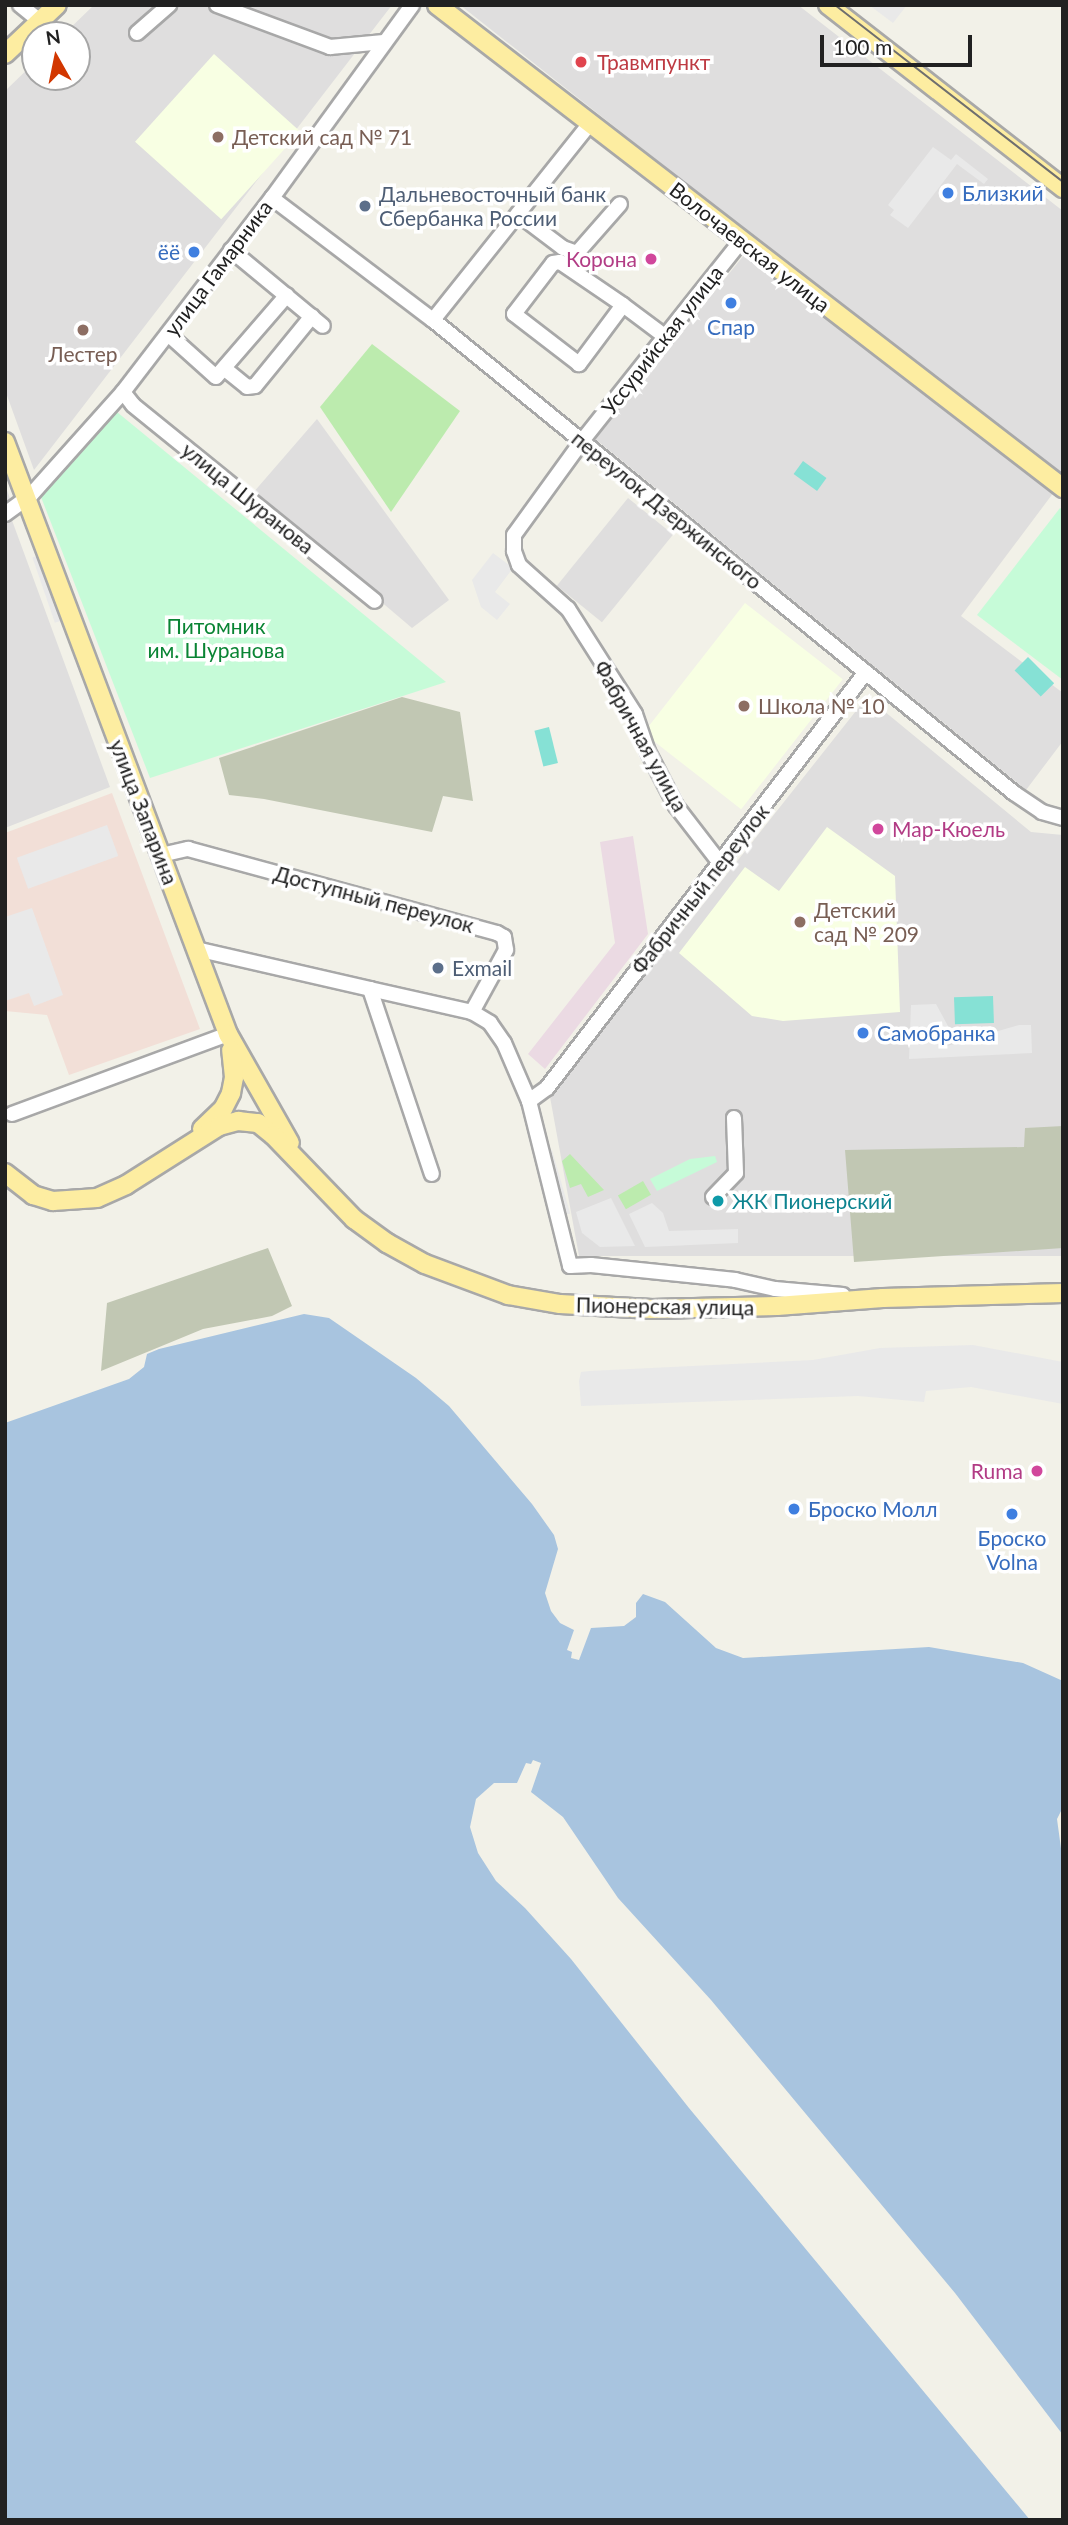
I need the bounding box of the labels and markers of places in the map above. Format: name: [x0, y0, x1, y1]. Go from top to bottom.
place label: Травмпункт: [597, 49, 710, 75]
marker: Травмпункт: [571, 52, 591, 72]
place label: Детский сад № 71: [232, 124, 412, 150]
marker: Детский сад № 71: [210, 129, 226, 145]
place label: Близкий: [962, 180, 1044, 206]
place label: Дальневосточный банк Сбербанка России: [379, 181, 606, 231]
marker: Близкий: [940, 185, 956, 201]
marker: Дальневосточный банк Сбербанка России: [357, 198, 373, 214]
place label: ёё: [158, 239, 180, 265]
marker: ёё: [186, 244, 202, 260]
place label: Корона: [566, 246, 637, 272]
marker: Корона: [643, 251, 659, 267]
marker: Спар: [723, 295, 739, 311]
place label: Спар: [707, 314, 755, 340]
marker: Лестер: [75, 322, 91, 338]
place label: Лестер: [48, 341, 118, 367]
place label: Школа № 10: [758, 693, 885, 719]
marker: Школа № 10: [736, 698, 752, 714]
place label: Мар-Кюель: [892, 816, 1005, 842]
marker: Мар-Кюель: [870, 821, 886, 837]
place label: Детский сад № 209: [814, 897, 919, 947]
marker: Детский сад № 209: [792, 914, 808, 930]
place label: Exmail: [452, 955, 512, 981]
marker: Exmail: [430, 960, 446, 976]
place label: Самобранка: [877, 1020, 996, 1046]
marker: Самобранка: [855, 1025, 871, 1041]
place label: ЖК Пионерский: [732, 1188, 892, 1214]
marker: ЖК Пионерский: [710, 1193, 726, 1209]
place label: Ruma: [971, 1458, 1023, 1484]
marker: Ruma: [1029, 1463, 1045, 1479]
place label: Броско Молл: [808, 1496, 938, 1522]
marker: Броско Молл: [786, 1501, 802, 1517]
marker: Броско Volna: [1004, 1506, 1020, 1522]
place label: Броско Volna: [978, 1525, 1046, 1575]

